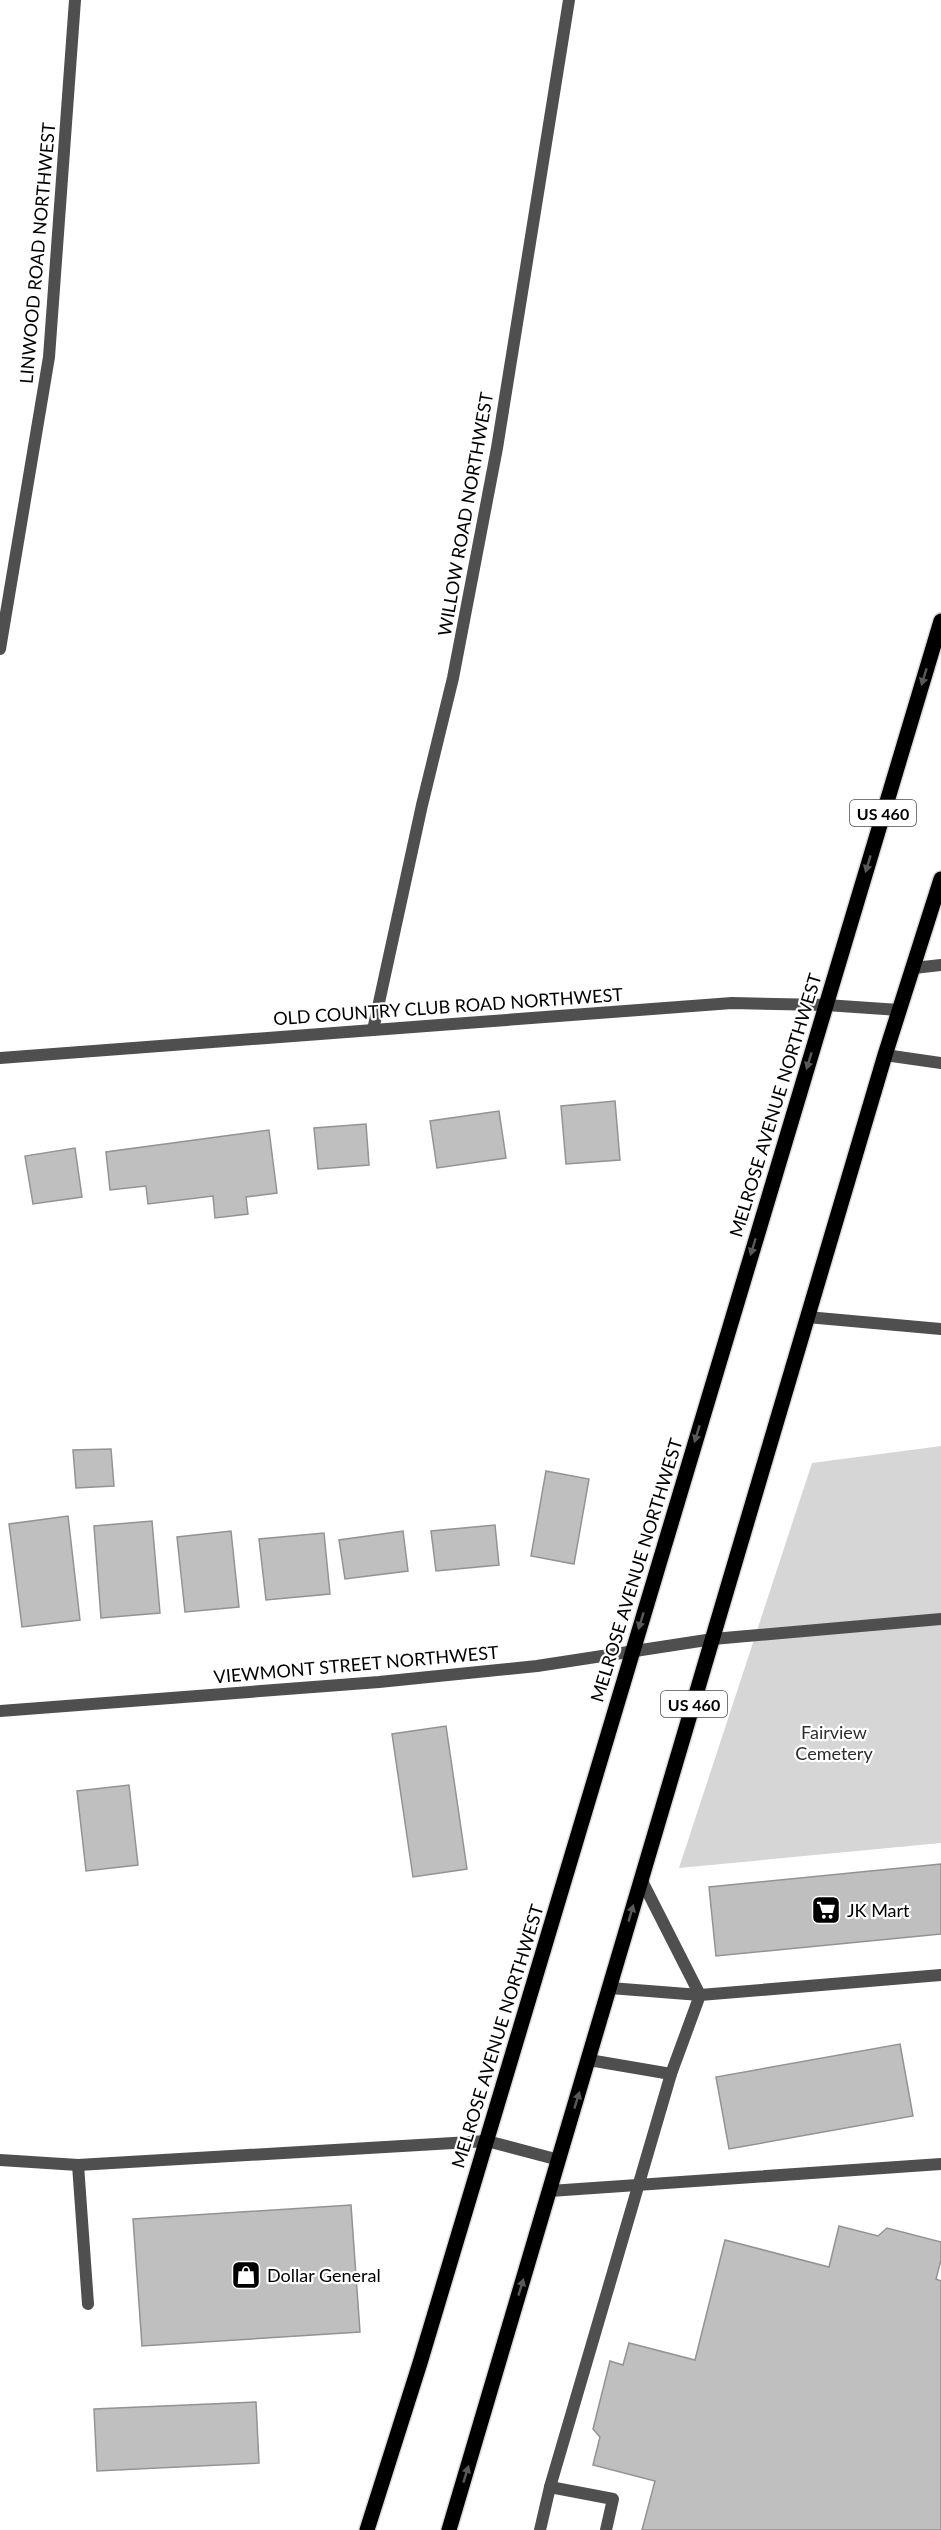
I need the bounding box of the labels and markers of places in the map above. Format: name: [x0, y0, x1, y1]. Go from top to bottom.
supermarket icon: JK Mart: [810, 1894, 842, 1926]
place label: JK Mart: [847, 1899, 910, 1921]
shop icon: Dollar General: [230, 2259, 262, 2291]
place label: Dollar General: [267, 2264, 381, 2286]

